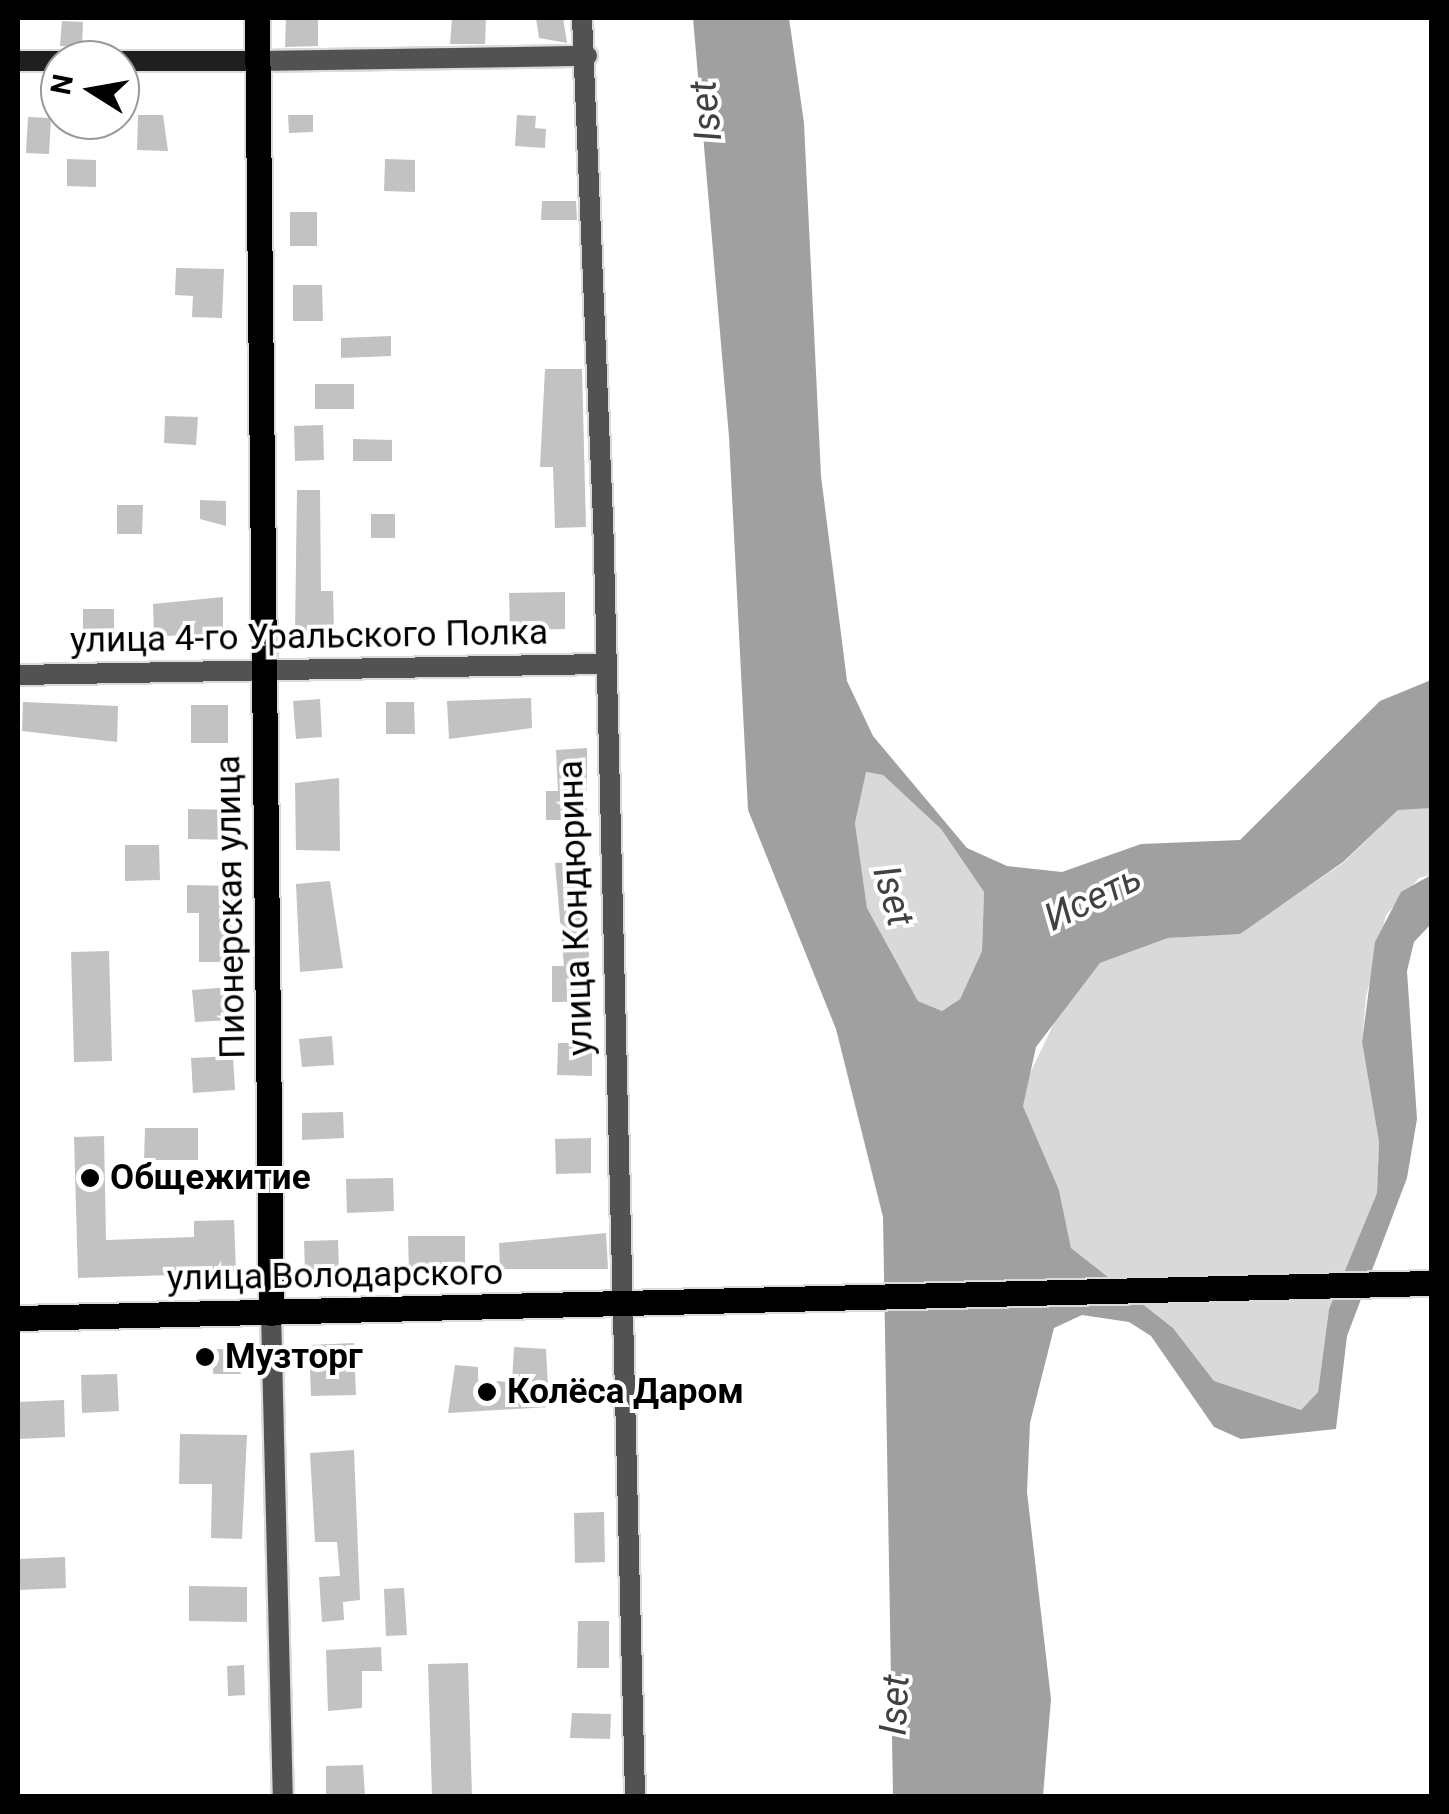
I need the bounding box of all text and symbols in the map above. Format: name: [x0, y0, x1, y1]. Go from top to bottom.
north arrow: [40, 40, 140, 140]
text: N: [44, 72, 80, 97]
water label: Iset: [680, 78, 732, 144]
street label: улица 4-го Уральского Полка: [70, 612, 548, 662]
street label: Пионерская улица: [207, 755, 255, 1059]
street label: улица Кондюрина: [550, 760, 602, 1056]
water label: Исеть: [1037, 855, 1149, 941]
water label: Iset: [863, 861, 923, 931]
place label: Общежитие: [110, 1157, 311, 1199]
marker: Общежитие: [79, 1167, 101, 1189]
street label: улица Володарского: [167, 1252, 503, 1300]
place label: Музторг: [225, 1336, 363, 1378]
marker: Музторг: [194, 1346, 216, 1368]
place label: Колёса Даром: [507, 1371, 744, 1413]
marker: Колёса Даром: [476, 1381, 498, 1403]
water label: Iset: [871, 1674, 919, 1736]

